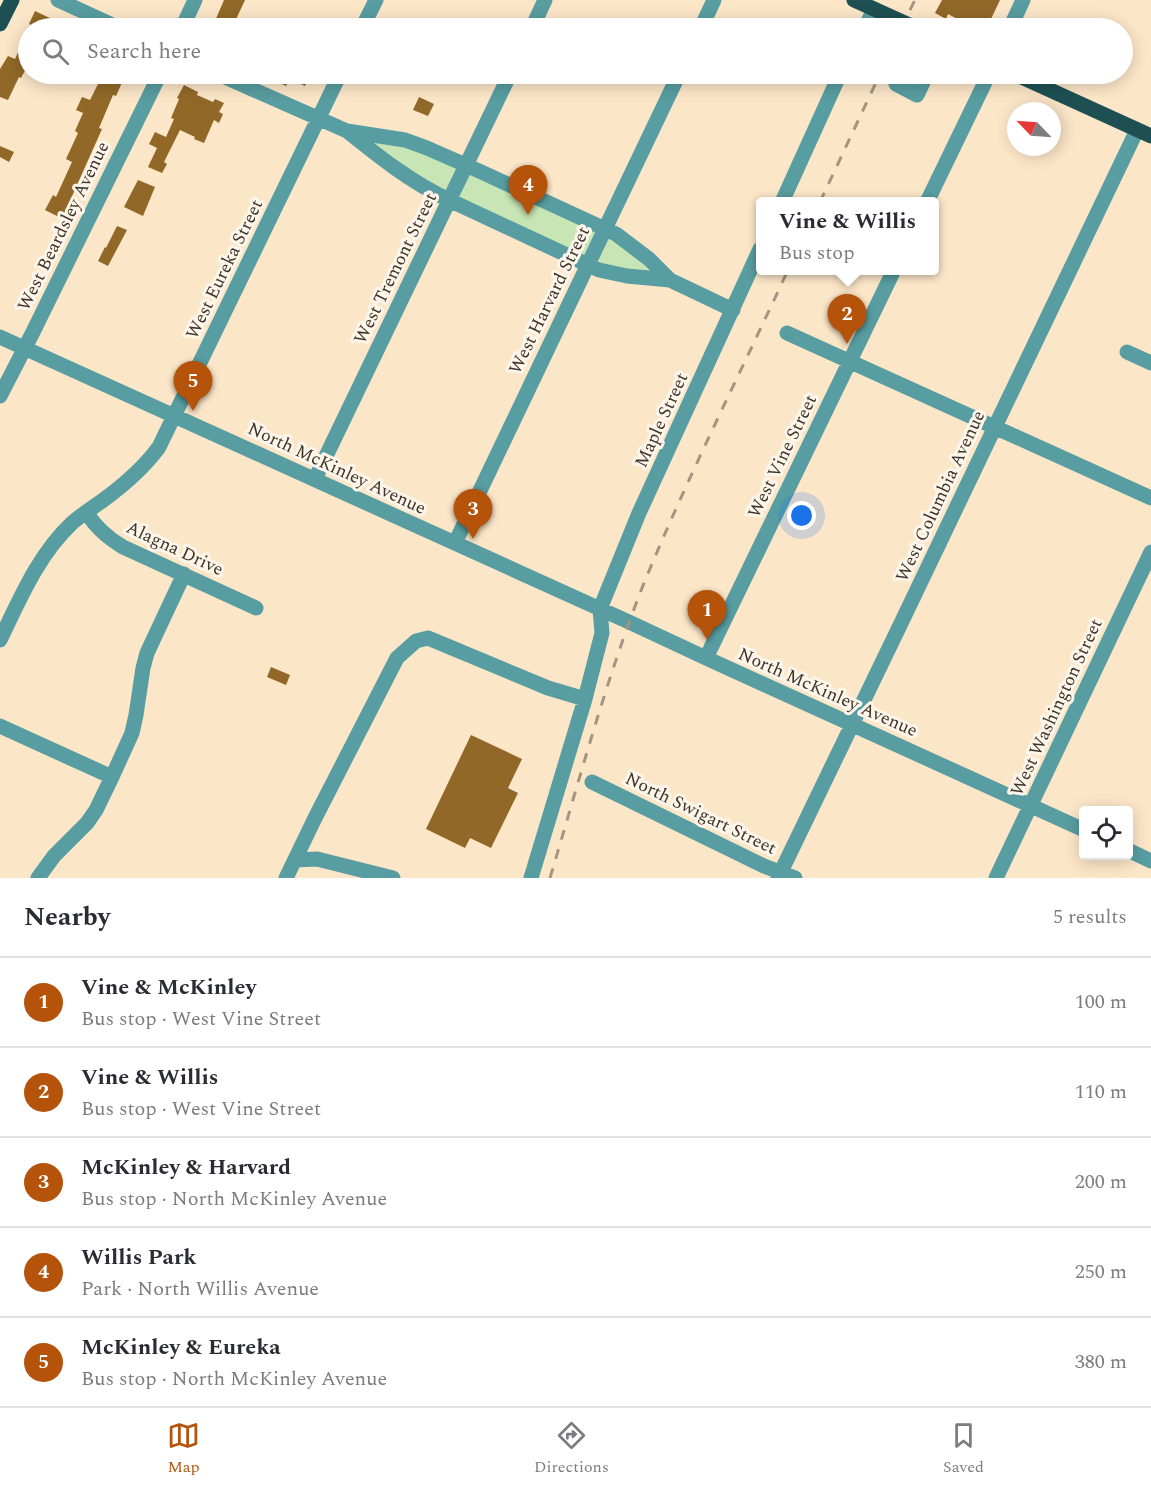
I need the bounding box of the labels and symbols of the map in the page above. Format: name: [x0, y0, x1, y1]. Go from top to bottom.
north arrow: [1007, 102, 1061, 156]
street label: West Beardsley Avenue: [11, 137, 116, 316]
pin: 4: [508, 166, 548, 215]
street label: West Tremont Street: [347, 188, 444, 349]
street label: West Eureka Street: [179, 195, 270, 344]
street label: West Harvard Street: [502, 222, 597, 379]
pin: 2: [828, 294, 866, 344]
pin: 5: [174, 362, 212, 411]
street label: Maple Street: [628, 368, 695, 472]
street label: West Vine Street: [741, 390, 824, 523]
street label: West Columbia Avenue: [889, 406, 992, 586]
street label: North McKinley Avenue: [243, 415, 430, 522]
pin: 3: [454, 490, 492, 539]
your location: [787, 501, 816, 530]
street label: Alagna Drive: [122, 514, 228, 583]
pin: 1: [688, 590, 726, 640]
street label: West Washington Street: [1003, 614, 1109, 800]
street label: North McKinley Avenue: [734, 641, 922, 744]
street label: North Swigart Street: [621, 765, 781, 862]

